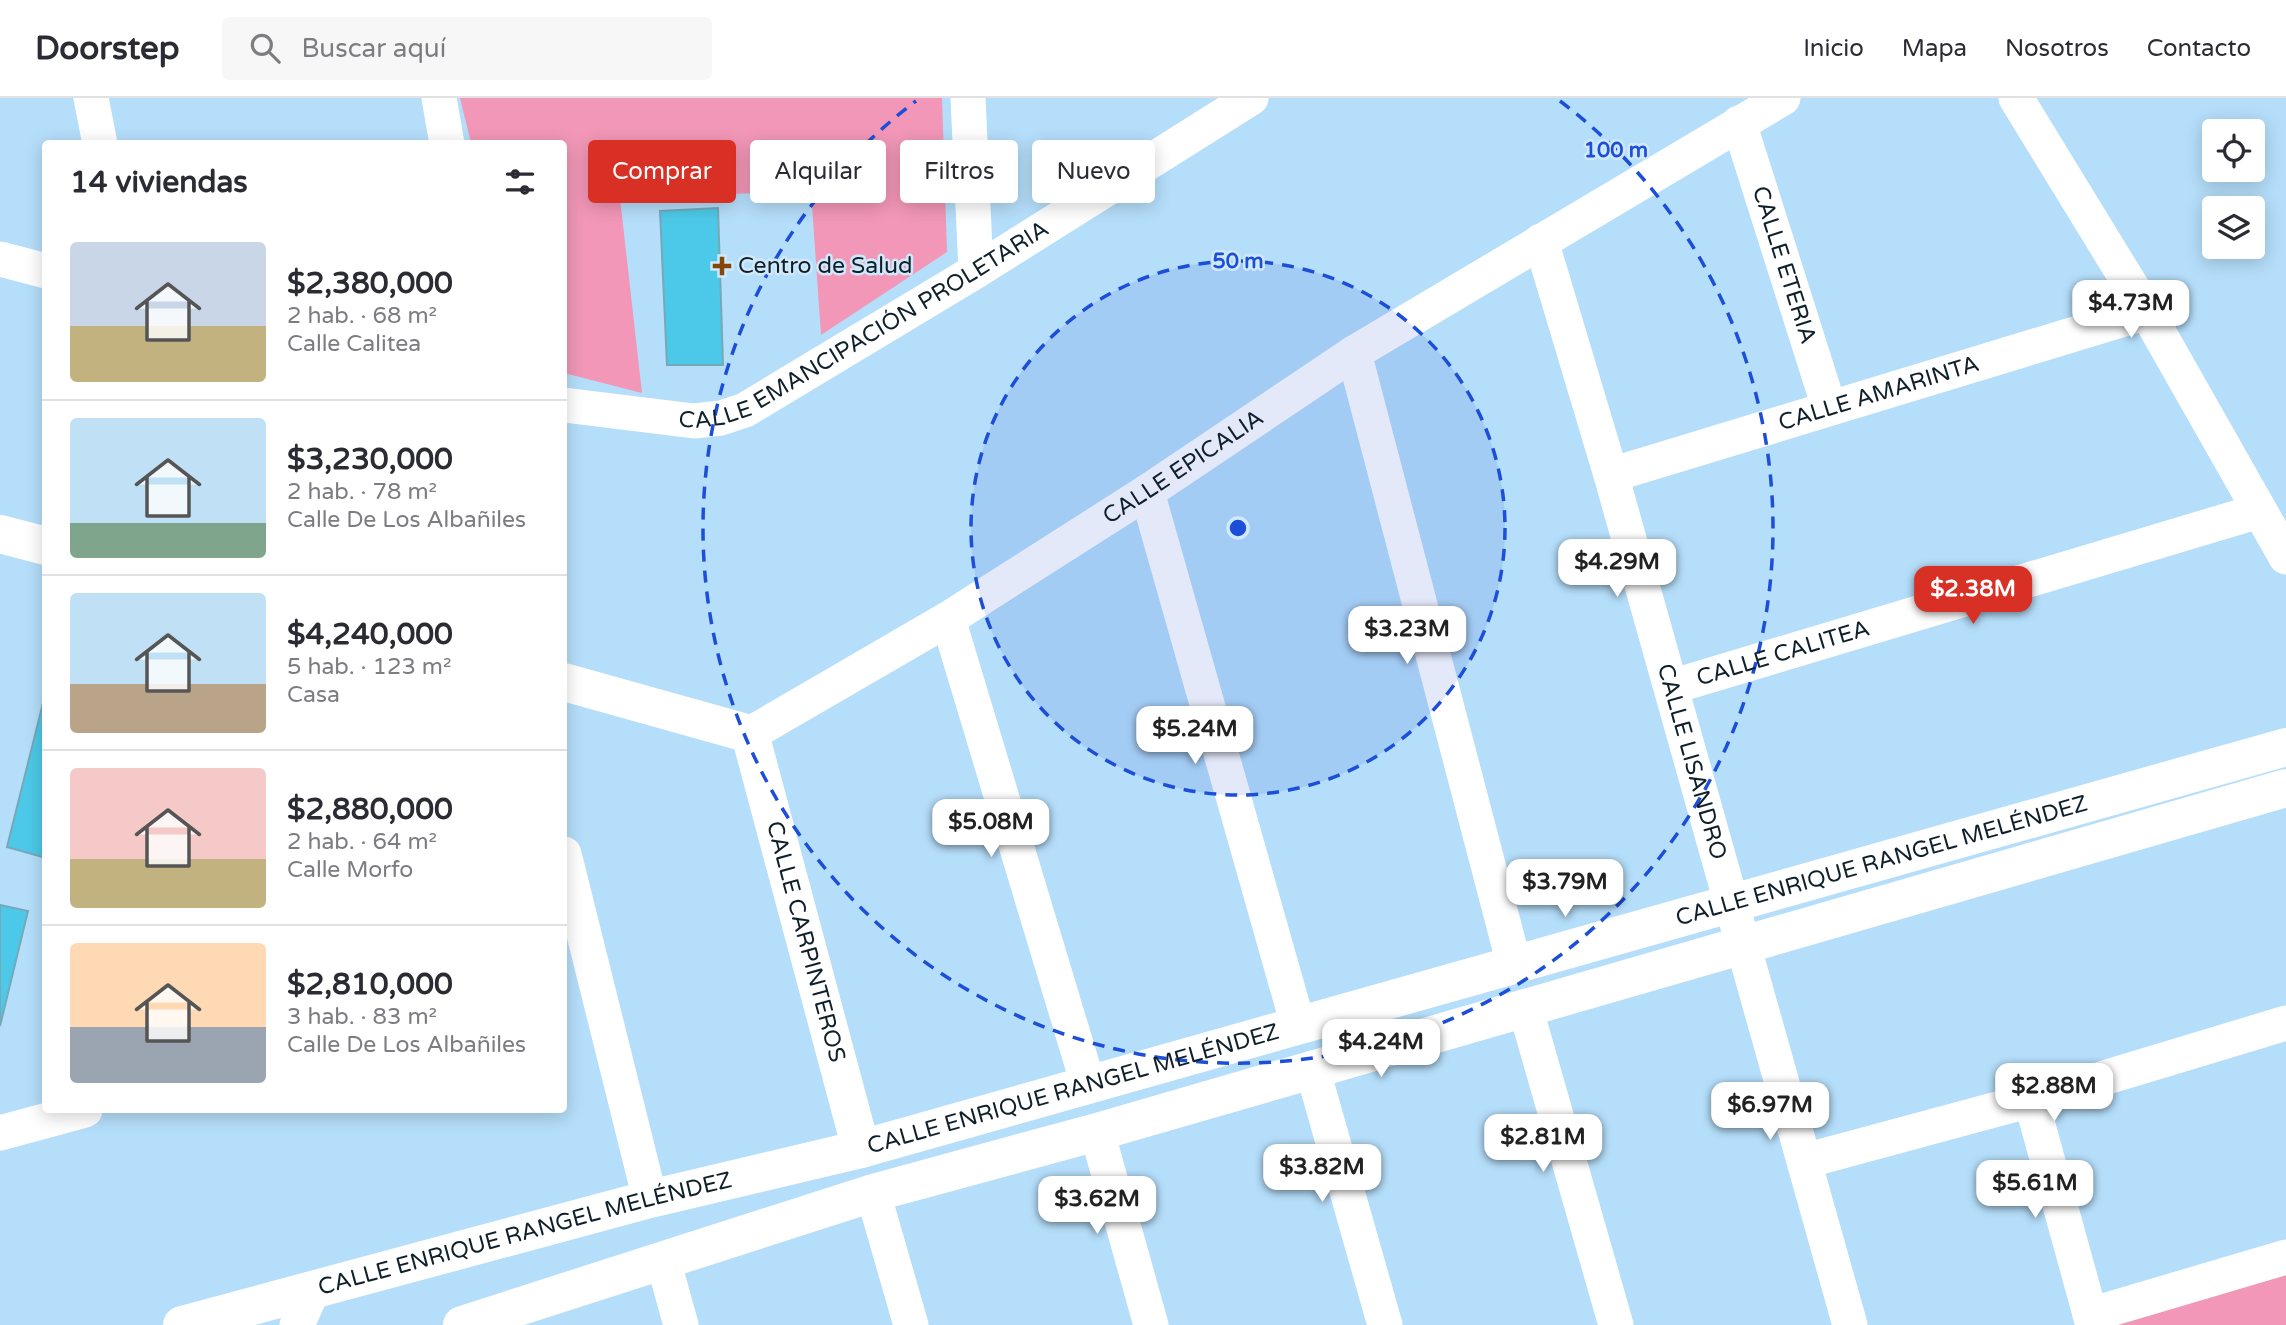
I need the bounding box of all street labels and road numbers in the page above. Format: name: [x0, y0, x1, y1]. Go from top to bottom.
street label: CALLE ETERIA: [1746, 183, 1822, 347]
street label: CALLE EMANCIPACIÓN PROLETARIA: [677, 215, 1054, 435]
street label: CALLE AMARINTA: [1775, 350, 1983, 437]
street label: CALLE EPICALIA: [1098, 404, 1269, 531]
street label: CALLE CALITEA: [1693, 614, 1873, 693]
street label: CALLE LISANDRO: [1651, 660, 1732, 863]
street label: CALLE ENRIQUE RANGEL MELÉNDEZ: [1673, 790, 2091, 932]
street label: CALLE CARPINTEROS: [760, 818, 851, 1065]
street label: CALLE ENRIQUE RANGEL MELÉNDEZ: [864, 1018, 1282, 1161]
street label: CALLE ENRIQUE RANGEL MELÉNDEZ: [315, 1166, 735, 1302]

